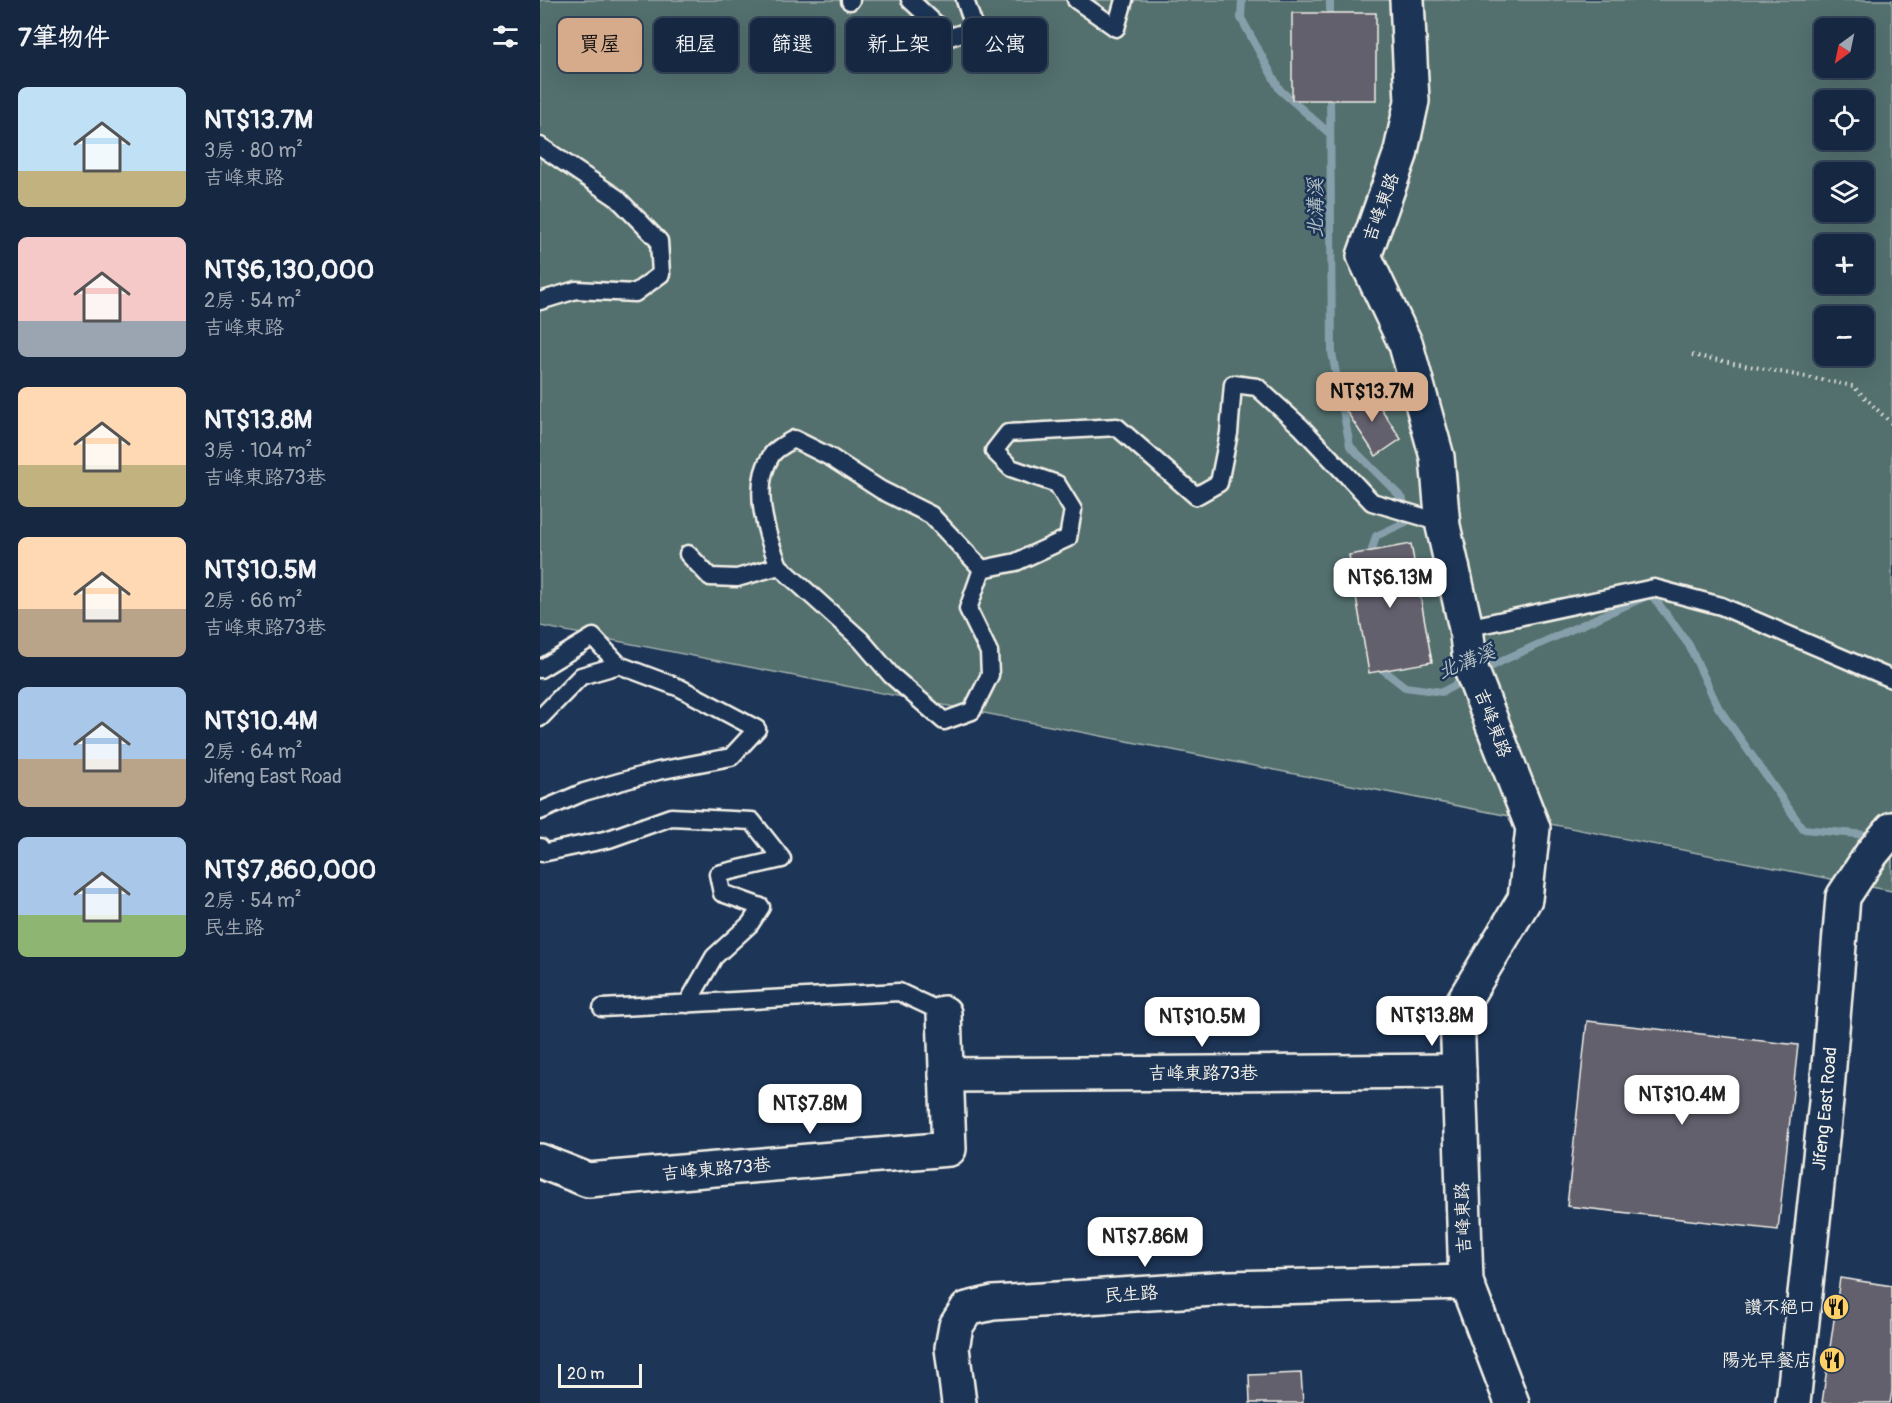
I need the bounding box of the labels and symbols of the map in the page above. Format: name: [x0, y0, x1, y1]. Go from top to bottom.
north arrow: [1814, 18, 1874, 78]
street label: 吉峰東路: [1358, 169, 1405, 245]
water label: 北溝溪: [1303, 177, 1328, 238]
pin: NT$13.7M: [1310, 372, 1434, 423]
pin: NT$6.13M: [1328, 558, 1452, 609]
water label: 北溝溪: [1434, 638, 1500, 684]
street label: 吉峰東路: [1469, 685, 1516, 761]
pin: NT$13.8M: [1370, 996, 1494, 1047]
pin: NT$10.5M: [1140, 997, 1264, 1048]
street label: Jifeng East Road: [1808, 1046, 1843, 1172]
street label: 吉峰東路73巷: [1148, 1062, 1258, 1085]
pin: NT$10.4M: [1620, 1075, 1744, 1126]
pin: NT$7.8M: [755, 1084, 865, 1135]
street label: 吉峰東路73巷: [660, 1153, 772, 1186]
street label: 吉峰東路: [1451, 1182, 1476, 1254]
pin: NT$7.86M: [1083, 1217, 1207, 1268]
street label: 民生路: [1103, 1281, 1159, 1308]
restaurant icon: 讚不絕口: [1821, 1292, 1851, 1322]
place label: 讚不絕口: [1744, 1296, 1816, 1319]
restaurant icon: 陽光早餐店: [1817, 1345, 1847, 1375]
place label: 陽光早餐店: [1722, 1349, 1812, 1372]
scale bar: [558, 1361, 642, 1388]

